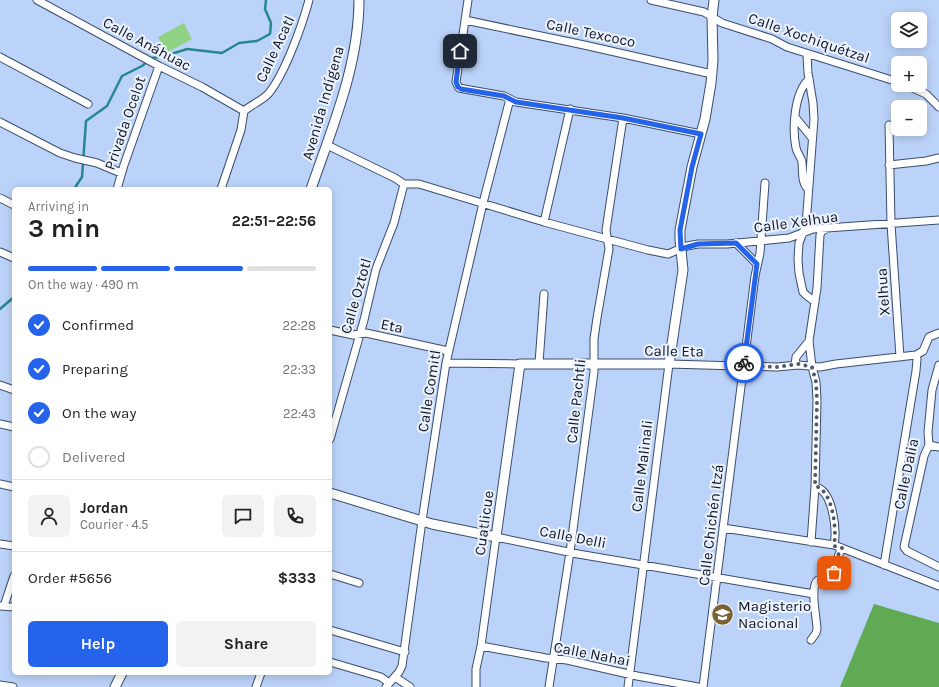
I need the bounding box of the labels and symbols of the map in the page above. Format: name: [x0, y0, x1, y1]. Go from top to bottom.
street label: Calle Xochiquétzal: [746, 9, 872, 67]
street label: Calle Anáhuac: [100, 13, 194, 75]
street label: Calle Acatl: [252, 13, 298, 85]
street label: Calle Texcoco: [545, 15, 637, 51]
pin: [443, 34, 477, 68]
street label: Avenida Indígena: [298, 44, 348, 162]
street label: Privada Ocelot: [101, 73, 150, 172]
street label: Calle Xelhua: [753, 207, 839, 237]
street label: Calle Oztotl: [337, 256, 375, 336]
street label: Xelhua: [872, 267, 894, 317]
street label: Eta: [379, 315, 405, 337]
street label: Calle Eta: [644, 341, 704, 361]
courier: [724, 343, 764, 383]
street label: Calle Comitl: [414, 349, 444, 433]
street label: Calle Pachtli: [563, 358, 589, 444]
street label: Calle Malinali: [627, 419, 657, 513]
street label: Calle Dalia: [890, 437, 922, 511]
street label: Calle Chichén Itzá: [695, 463, 727, 587]
street label: Cuatlicue: [471, 489, 497, 557]
street label: Calle Delli: [538, 522, 608, 552]
pin: [817, 556, 851, 590]
place label: Magisterio Nacional: [738, 597, 811, 632]
school or university icon: Magisterio Nacional: [710, 602, 736, 628]
street label: Calle Nahai: [552, 638, 632, 670]

